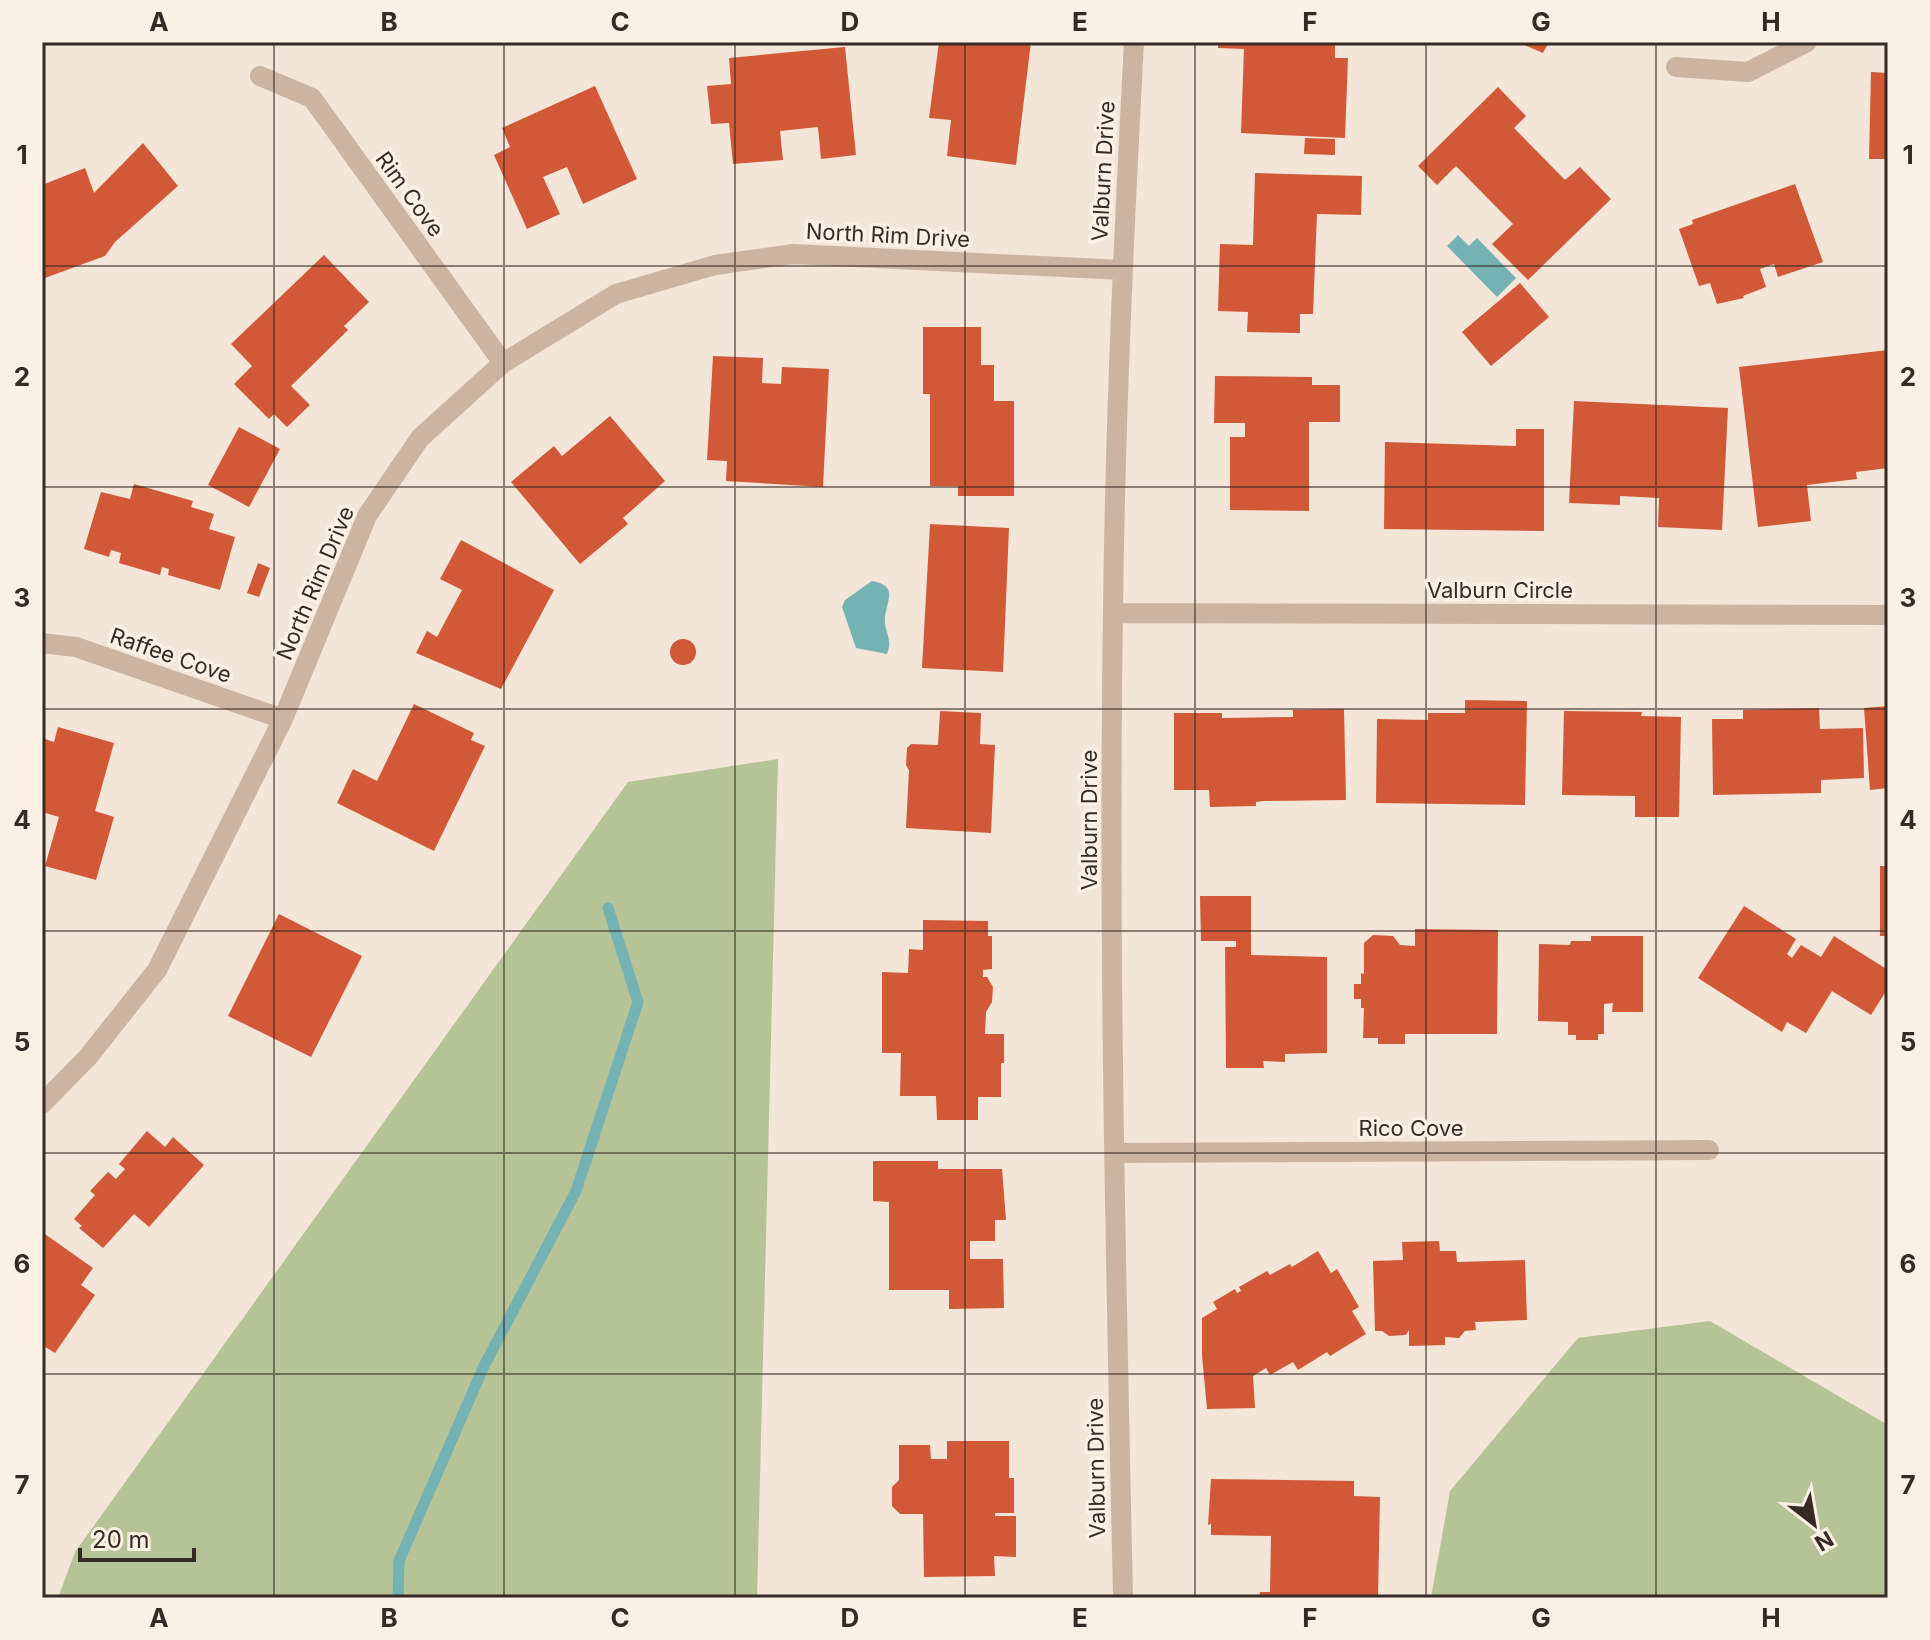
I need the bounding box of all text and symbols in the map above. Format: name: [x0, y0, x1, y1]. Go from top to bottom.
text: A: [149, 6, 169, 37]
text: B: [380, 6, 398, 37]
text: C: [610, 6, 630, 37]
text: D: [841, 6, 859, 37]
text: E: [1072, 6, 1088, 37]
text: F: [1302, 6, 1318, 37]
text: G: [1531, 6, 1551, 37]
text: H: [1761, 6, 1781, 37]
street label: Valburn Drive: [1086, 100, 1120, 242]
text: 1: [16, 139, 28, 170]
text: 1: [1902, 139, 1914, 170]
street label: Rim Cove: [371, 146, 449, 242]
street label: North Rim Drive: [805, 218, 971, 252]
text: 2: [14, 361, 30, 392]
text: 2: [1900, 361, 1916, 392]
street label: North Rim Drive: [271, 502, 359, 664]
street label: Valburn Circle: [1427, 577, 1573, 603]
text: 3: [14, 582, 30, 613]
text: 3: [1900, 582, 1916, 613]
street label: Raffee Cove: [107, 622, 235, 688]
street label: Valburn Drive: [1076, 750, 1102, 890]
text: 4: [13, 804, 31, 835]
text: 4: [1899, 804, 1917, 835]
text: 5: [14, 1026, 30, 1057]
text: 5: [1900, 1026, 1916, 1057]
street label: Rico Cove: [1358, 1115, 1464, 1141]
text: 6: [14, 1248, 30, 1279]
text: 6: [1900, 1248, 1916, 1279]
street label: Valburn Drive: [1082, 1397, 1110, 1539]
text: 7: [14, 1469, 30, 1500]
text: 7: [1900, 1469, 1916, 1500]
north arrow: [1774, 1484, 1854, 1564]
scale bar: [80, 1512, 194, 1562]
text: 20 m: [92, 1525, 150, 1554]
text: N: [1810, 1526, 1838, 1557]
text: A: [149, 1602, 169, 1633]
text: B: [380, 1602, 398, 1633]
text: C: [610, 1602, 630, 1633]
text: D: [841, 1602, 859, 1633]
text: E: [1072, 1602, 1088, 1633]
text: F: [1302, 1602, 1318, 1633]
text: G: [1531, 1602, 1551, 1633]
text: H: [1761, 1602, 1781, 1633]

